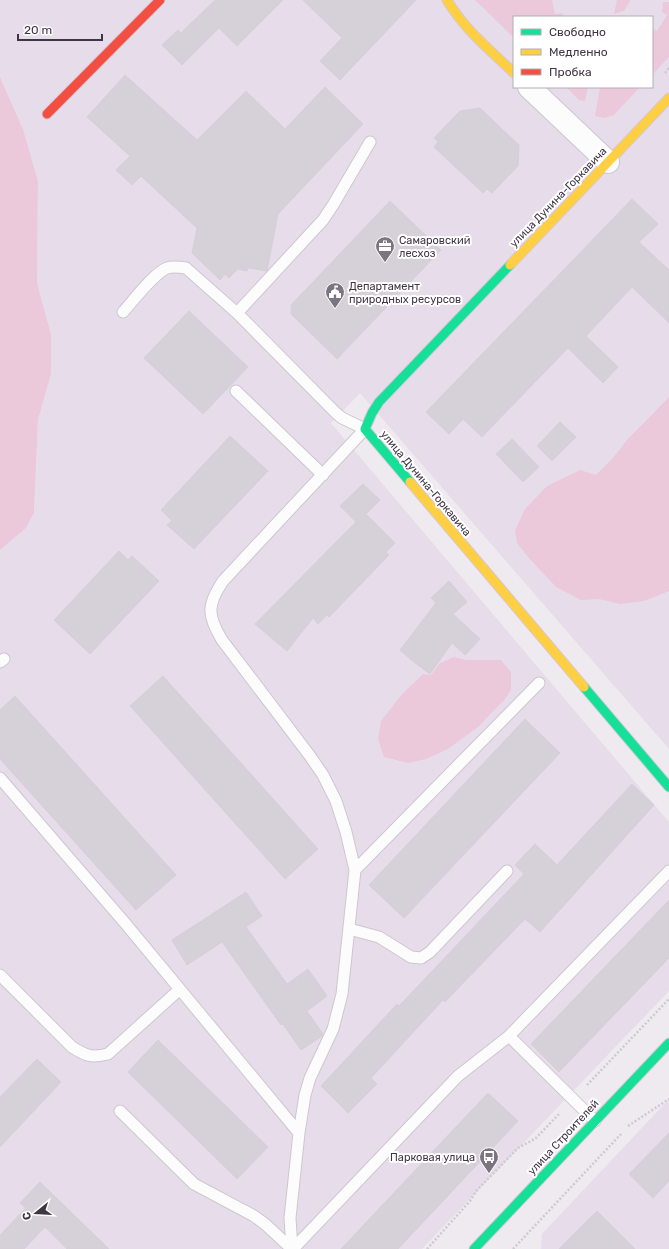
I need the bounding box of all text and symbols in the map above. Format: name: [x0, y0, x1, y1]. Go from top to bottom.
scale bar: [18, 16, 102, 42]
legend: [513, 16, 653, 88]
text: 20 m: [24, 23, 52, 37]
text: Свободно: [549, 25, 606, 39]
text: Медленно: [549, 45, 608, 59]
text: Пробка: [549, 65, 592, 79]
street label: улица Дунина-Горкавича: [507, 145, 610, 250]
place label: Самаровский лесхоз: [399, 234, 470, 260]
office icon: Самаровский лесхоз: [374, 235, 396, 263]
place label: Департамент природных ресурсов: [349, 280, 461, 306]
public building icon: Департамент природных ресурсов: [324, 281, 346, 309]
street label: улица Дунина-Горкавича: [378, 428, 474, 539]
street label: улица Строителей: [525, 1097, 601, 1178]
bus stop icon: Парковая улица: [478, 1146, 500, 1174]
place label: Парковая улица: [390, 1151, 475, 1164]
north arrow: [16, 1193, 56, 1233]
text: С: [20, 1210, 34, 1222]

